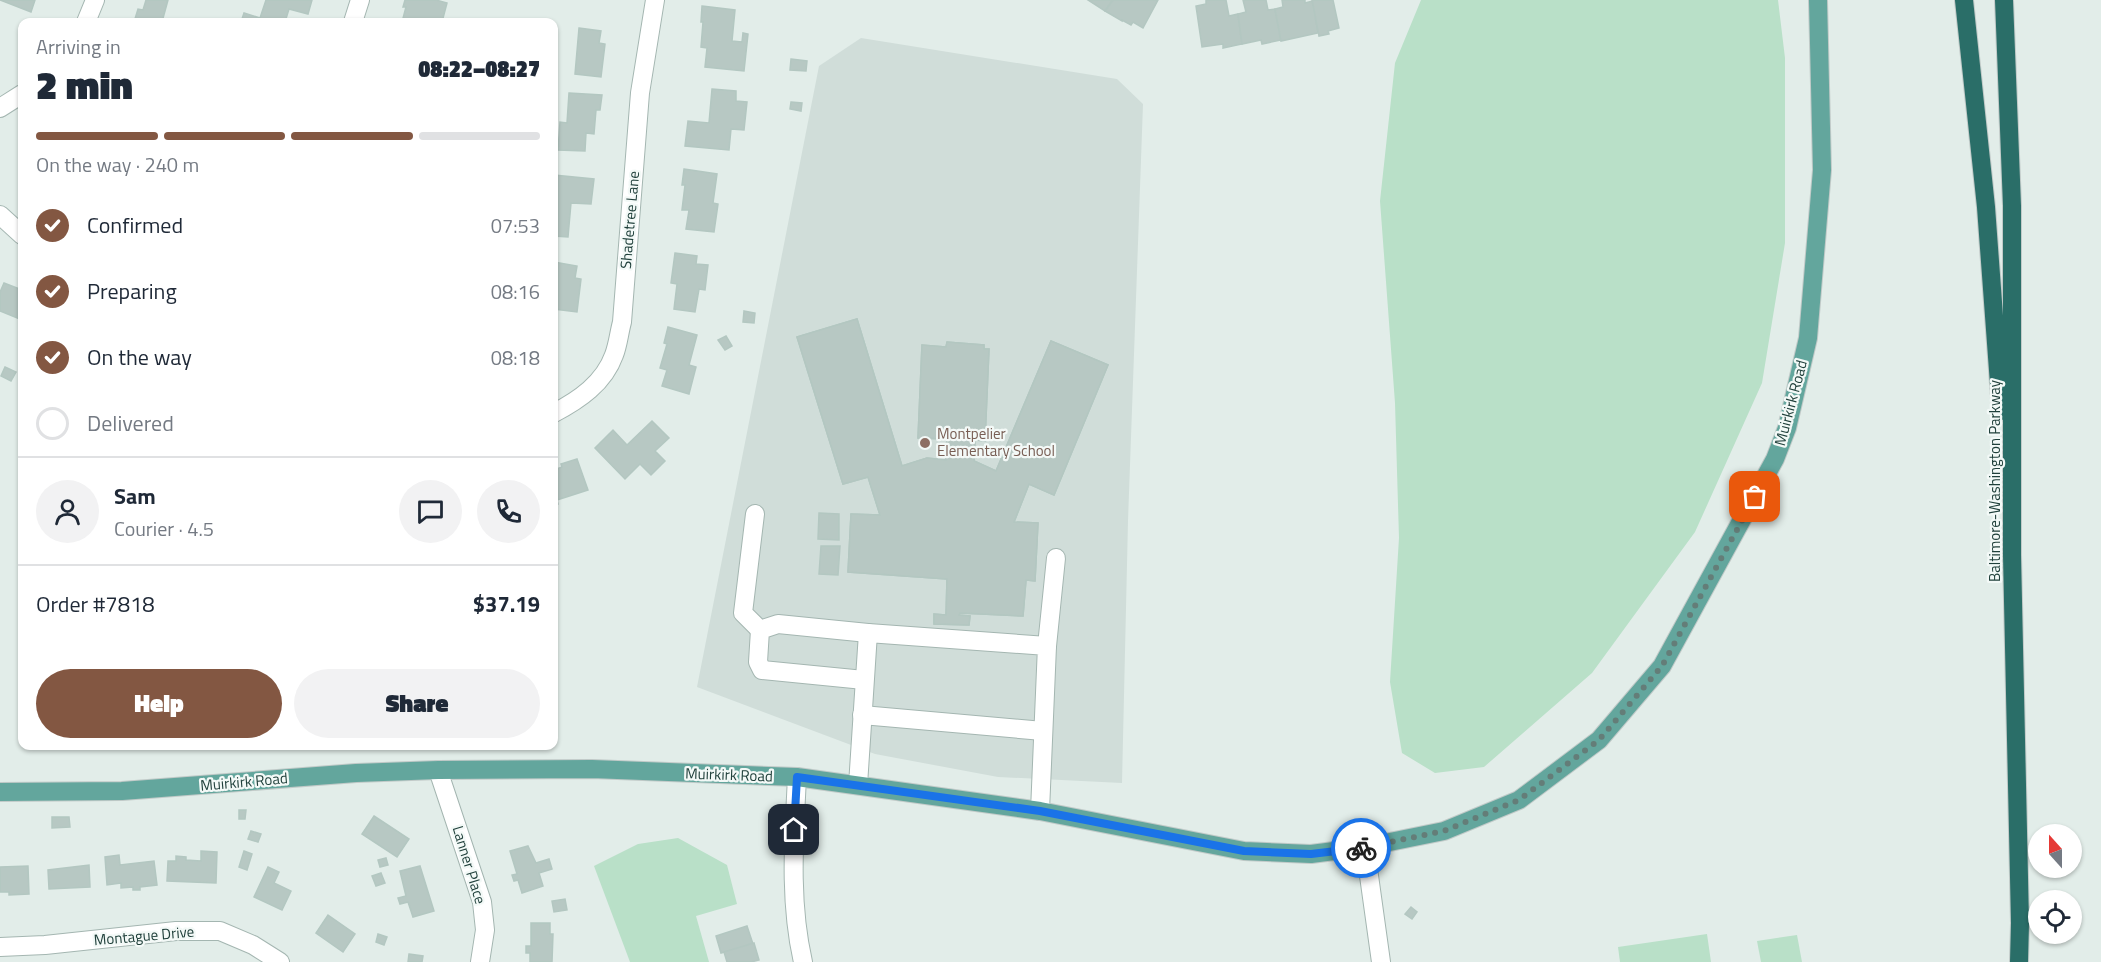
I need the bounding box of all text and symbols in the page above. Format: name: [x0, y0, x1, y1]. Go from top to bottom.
text: Arriving in: [36, 31, 121, 62]
text: 08:22–08:27: [418, 52, 540, 86]
text: 2 min: [36, 55, 133, 114]
text: On the way · 240 m: [36, 149, 199, 180]
street label: Shadetree Lane: [614, 170, 645, 270]
text: Confirmed: [87, 208, 183, 242]
icon: check: [36, 209, 69, 242]
text: 07:53: [491, 210, 540, 241]
text: Preparing: [87, 274, 177, 308]
icon: check: [36, 275, 69, 308]
text: 08:16: [491, 276, 540, 307]
text: On the way: [87, 340, 192, 374]
icon: check: [36, 341, 69, 374]
text: 08:18: [491, 342, 540, 373]
street label: Muirkirk Road: [1768, 358, 1813, 448]
street label: Baltimore-Washington Parkway: [1983, 380, 2006, 582]
text: Delivered: [87, 406, 174, 440]
place label: Montpelier Elementary School: [937, 422, 1055, 462]
marker: Montpelier Elementary School: [918, 436, 932, 450]
pin: [1729, 471, 1780, 522]
text: Sam: [114, 479, 156, 513]
button: person: [36, 480, 99, 543]
button: chat: [399, 480, 462, 543]
button: phone: [477, 480, 540, 543]
icon: bag: [1738, 480, 1771, 513]
text: Courier · 4.5: [114, 513, 214, 544]
text: Order #7818: [36, 587, 155, 621]
text: $37.19: [473, 587, 540, 621]
button: Help: [36, 669, 282, 738]
button: Share: [294, 669, 540, 738]
street label: Muirkirk Road: [685, 761, 773, 788]
street label: Muirkirk Road: [199, 766, 289, 797]
pin: [768, 804, 819, 855]
icon: home: [777, 813, 810, 846]
courier: [1331, 818, 1391, 878]
street label: Lanner Place: [447, 823, 492, 907]
north arrow: [2028, 824, 2082, 878]
map controls: [2028, 824, 2082, 944]
icon: bike: [1345, 832, 1378, 865]
button: locate: [2028, 890, 2082, 944]
street label: Montague Drive: [93, 920, 195, 951]

